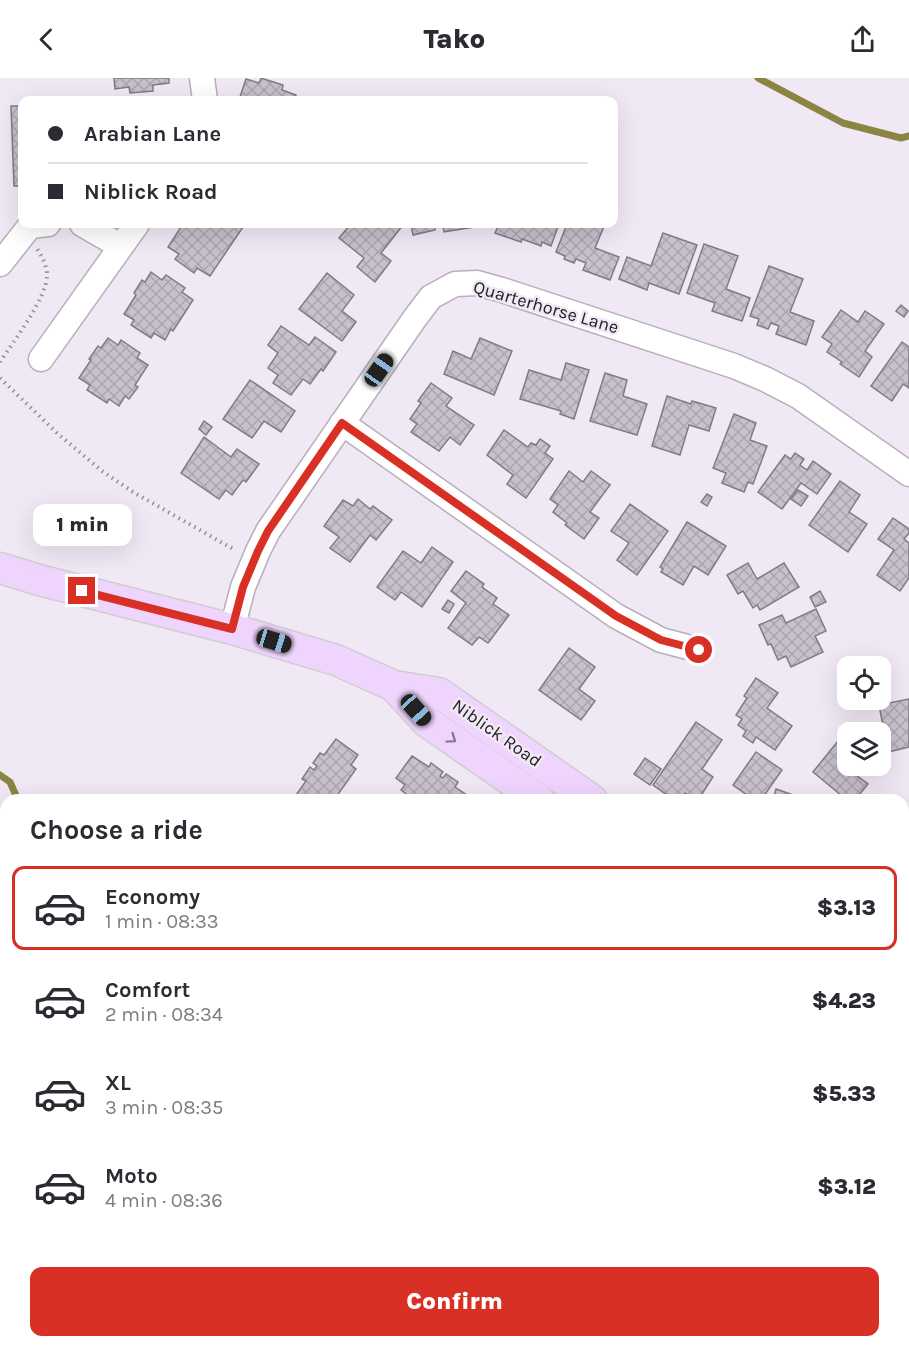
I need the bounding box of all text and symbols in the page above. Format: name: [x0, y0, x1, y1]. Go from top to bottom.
icon: back: [30, 23, 63, 56]
text: Tako: [424, 23, 485, 55]
icon: share: [846, 23, 879, 56]
text: Arabian Lane: [84, 121, 221, 147]
text: Niblick Road: [84, 179, 218, 205]
street label: Quarterhorse Lane: [471, 276, 621, 338]
car: [361, 350, 397, 390]
callout: 1 min: [32, 504, 132, 546]
text: 1 min: [56, 513, 109, 536]
route end: [68, 577, 95, 604]
car: [254, 627, 294, 655]
route start: [685, 636, 712, 663]
map controls: [837, 656, 891, 776]
button: locate: [837, 656, 891, 710]
car: [397, 691, 435, 729]
street label: Niblick Road: [448, 694, 546, 772]
button: layers: [837, 722, 891, 776]
one-way arrow: [445, 732, 456, 743]
text: Choose a ride: [30, 814, 203, 846]
icon: car: [33, 881, 87, 935]
text: Economy: [105, 884, 200, 910]
text: $3.13: [817, 895, 876, 921]
text: 1 min · 08:33: [105, 910, 219, 933]
icon: car: [33, 974, 87, 1028]
text: Comfort: [105, 977, 190, 1003]
text: $4.23: [812, 988, 876, 1014]
text: 2 min · 08:34: [105, 1003, 223, 1026]
icon: car: [33, 1067, 87, 1121]
text: XL: [105, 1070, 131, 1096]
text: $5.33: [812, 1081, 876, 1107]
text: 3 min · 08:35: [105, 1096, 223, 1119]
icon: car: [33, 1160, 87, 1214]
text: Moto: [105, 1163, 158, 1189]
text: $3.12: [817, 1174, 876, 1200]
text: 4 min · 08:36: [105, 1189, 223, 1212]
button: Confirm: [30, 1267, 879, 1336]

